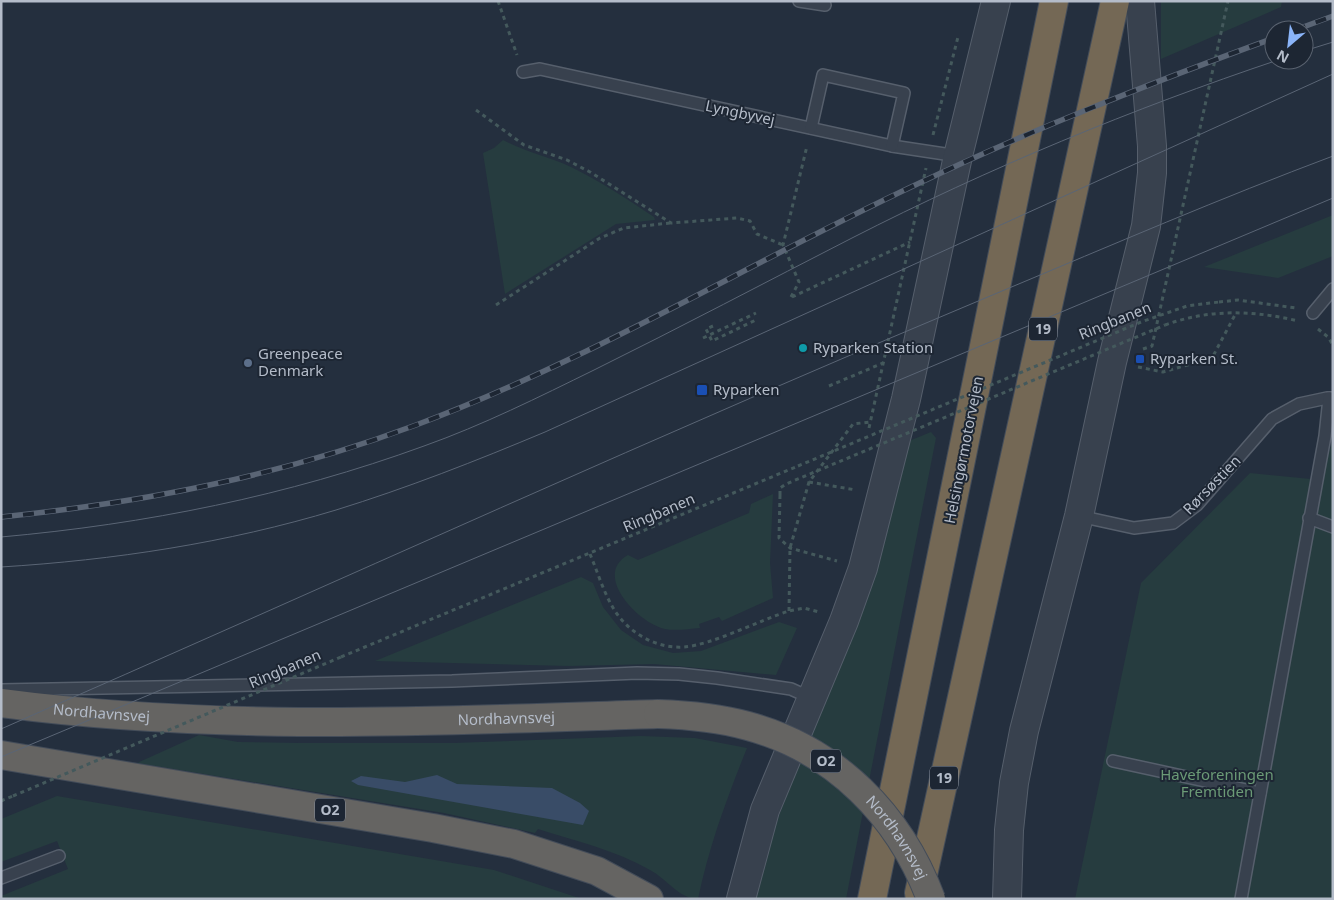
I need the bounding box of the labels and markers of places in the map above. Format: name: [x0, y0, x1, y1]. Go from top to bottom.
place label: Ryparken Station: [813, 337, 933, 357]
marker: Ryparken Station: [797, 342, 809, 354]
place label: Greenpeace Denmark: [258, 343, 343, 380]
place label: Ryparken St.: [1150, 348, 1238, 368]
marker: Ryparken St.: [1134, 353, 1146, 365]
marker: Greenpeace Denmark: [242, 357, 254, 369]
place label: Ryparken: [713, 379, 780, 399]
marker: Ryparken: [695, 383, 709, 397]

